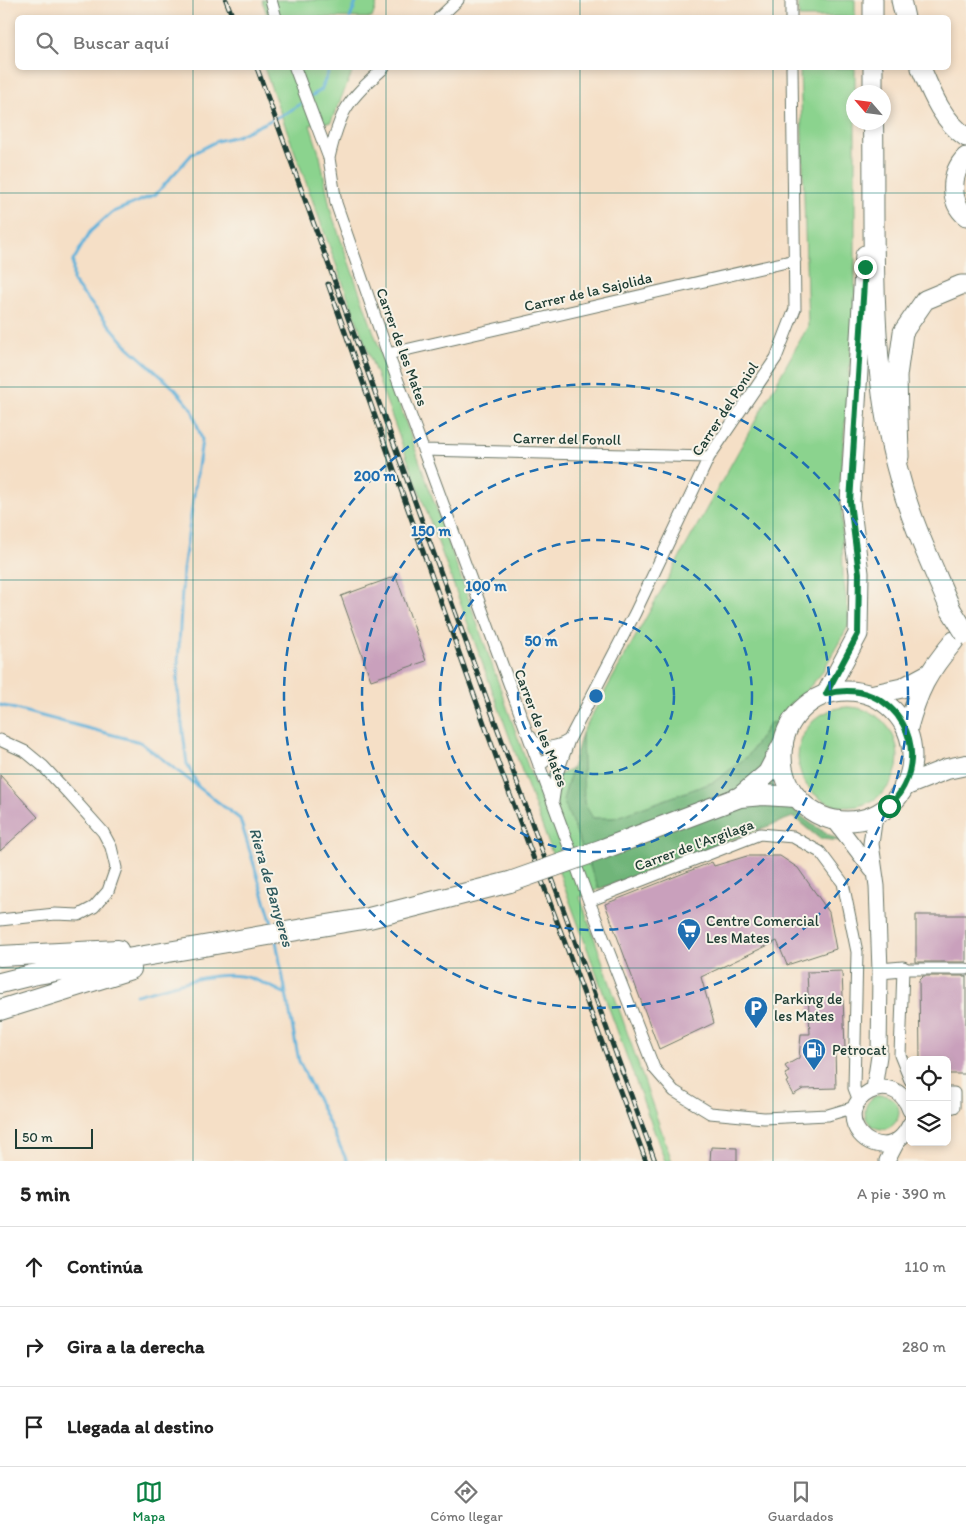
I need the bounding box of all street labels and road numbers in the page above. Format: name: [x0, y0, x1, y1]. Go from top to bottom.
street label: Carrer de la Sajolida: [522, 268, 654, 315]
street label: Carrer de les Mates: [372, 285, 432, 409]
street label: Carrer del Poniol: [688, 358, 763, 459]
street label: Carrer del Fonoll: [513, 429, 622, 449]
street label: Carrer de les Mates: [510, 667, 572, 790]
street label: Carrer de l'Argilaga: [632, 815, 756, 875]

